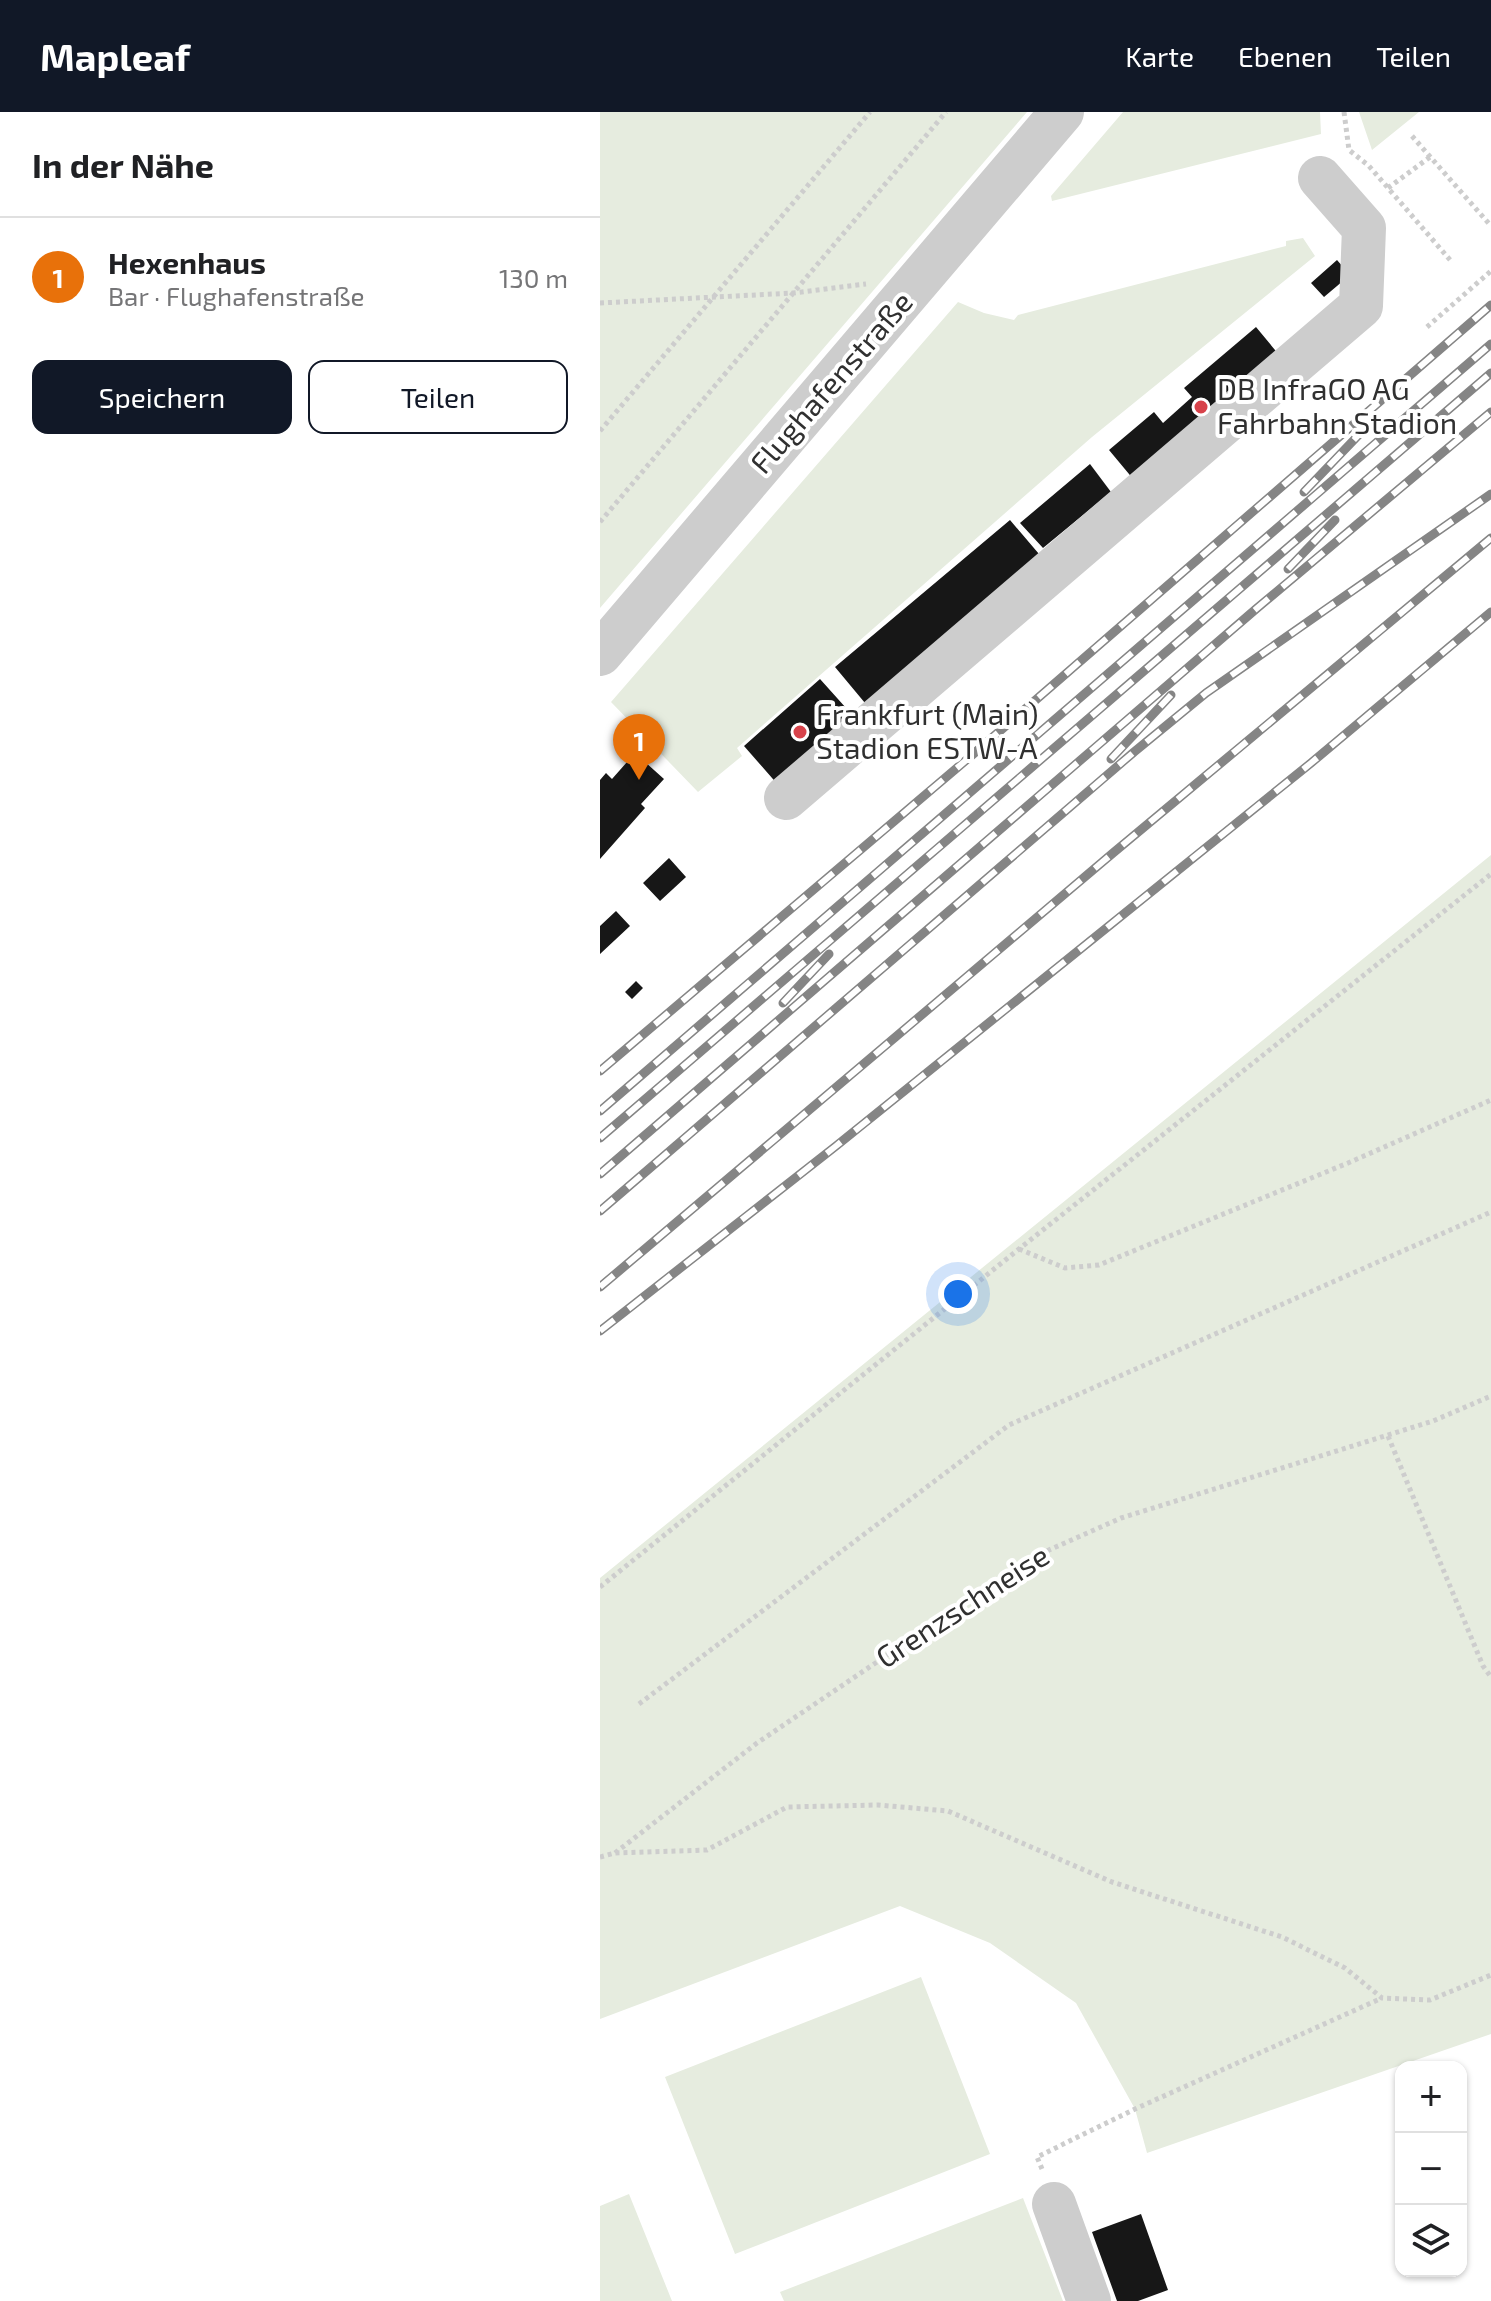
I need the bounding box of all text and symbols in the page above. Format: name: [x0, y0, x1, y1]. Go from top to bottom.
text: Mapleaf: [40, 33, 190, 79]
text: Karte: [1125, 39, 1194, 73]
text: Ebenen: [1238, 39, 1332, 73]
text: Teilen: [1376, 39, 1451, 73]
text: In der Nähe: [32, 144, 214, 185]
text: Hexenhaus: [108, 244, 266, 280]
text: 1: [52, 262, 64, 293]
text: 130 m: [499, 262, 568, 293]
text: Bar · Flughafenstraße: [108, 280, 365, 311]
street label: Flughafenstraße: [742, 283, 919, 480]
button: Speichern: [32, 360, 292, 434]
button: Teilen: [308, 360, 568, 434]
place label: DB InfraGO AG Fahrbahn Stadion: [1217, 370, 1457, 440]
marker: DB InfraGO AG Fahrbahn Stadion: [1192, 398, 1210, 416]
place label: Frankfurt (Main) Stadion ESTW-A: [816, 695, 1038, 765]
pin: 1: [613, 714, 665, 780]
marker: Frankfurt (Main) Stadion ESTW-A: [791, 723, 809, 741]
your location: [938, 1274, 978, 1314]
street label: Grenzschneise: [869, 1536, 1055, 1675]
map controls: [1395, 2061, 1467, 2277]
button: +: [1395, 2061, 1467, 2133]
button: −: [1395, 2133, 1467, 2205]
button: layers: [1395, 2205, 1467, 2277]

